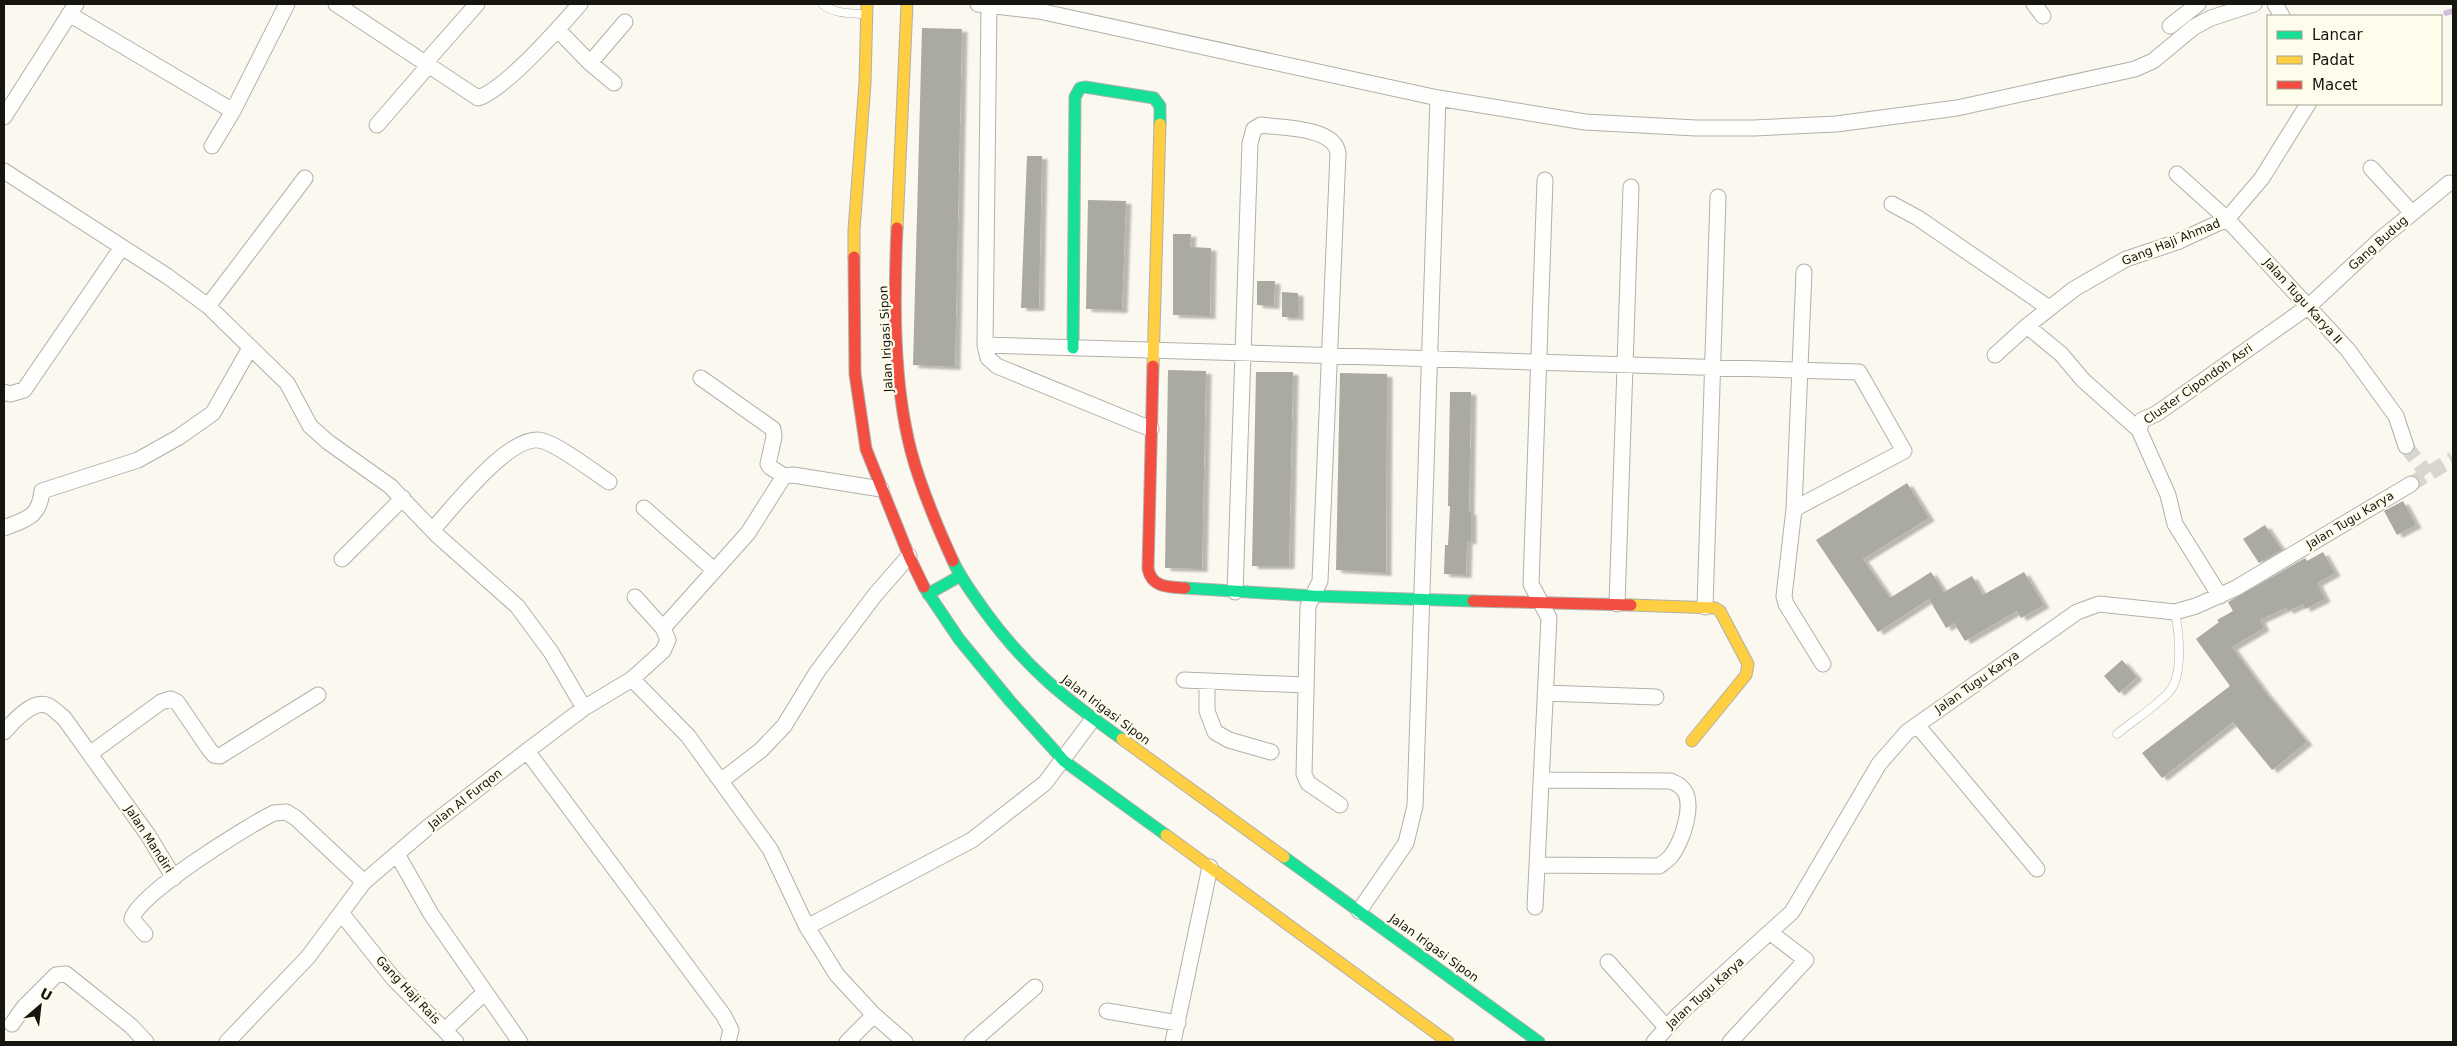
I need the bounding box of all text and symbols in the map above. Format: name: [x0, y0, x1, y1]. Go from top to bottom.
legend: [2267, 15, 2442, 105]
text: Lancar: [2312, 26, 2363, 44]
text: Padat: [2312, 51, 2354, 69]
text: Macet: [2312, 76, 2358, 94]
street label: Gang Budug: [2346, 213, 2410, 273]
street label: Gang Haji Ahmad: [2120, 216, 2222, 268]
street label: Jalan Tugu Karya II: [2260, 255, 2345, 347]
street label: Jalan Irigasi Sipon: [876, 285, 896, 394]
street label: Cluster Cipondoh Asri: [2141, 341, 2255, 427]
street label: Jalan Tugu Karya: [2303, 488, 2396, 552]
street label: Jalan Tugu Karya: [1931, 648, 2022, 717]
street label: Jalan Irigasi Sipon: [1058, 672, 1153, 748]
street label: Jalan Al Furqon: [425, 766, 505, 833]
street label: Jalan Mandiri: [121, 802, 176, 875]
street label: Jalan Irigasi Sipon: [1386, 910, 1481, 985]
street label: Gang Haji Rais: [373, 953, 443, 1027]
street label: Jalan Tugu Karya: [1663, 954, 1747, 1032]
north arrow: [15, 981, 65, 1031]
text: U: [37, 985, 55, 1004]

